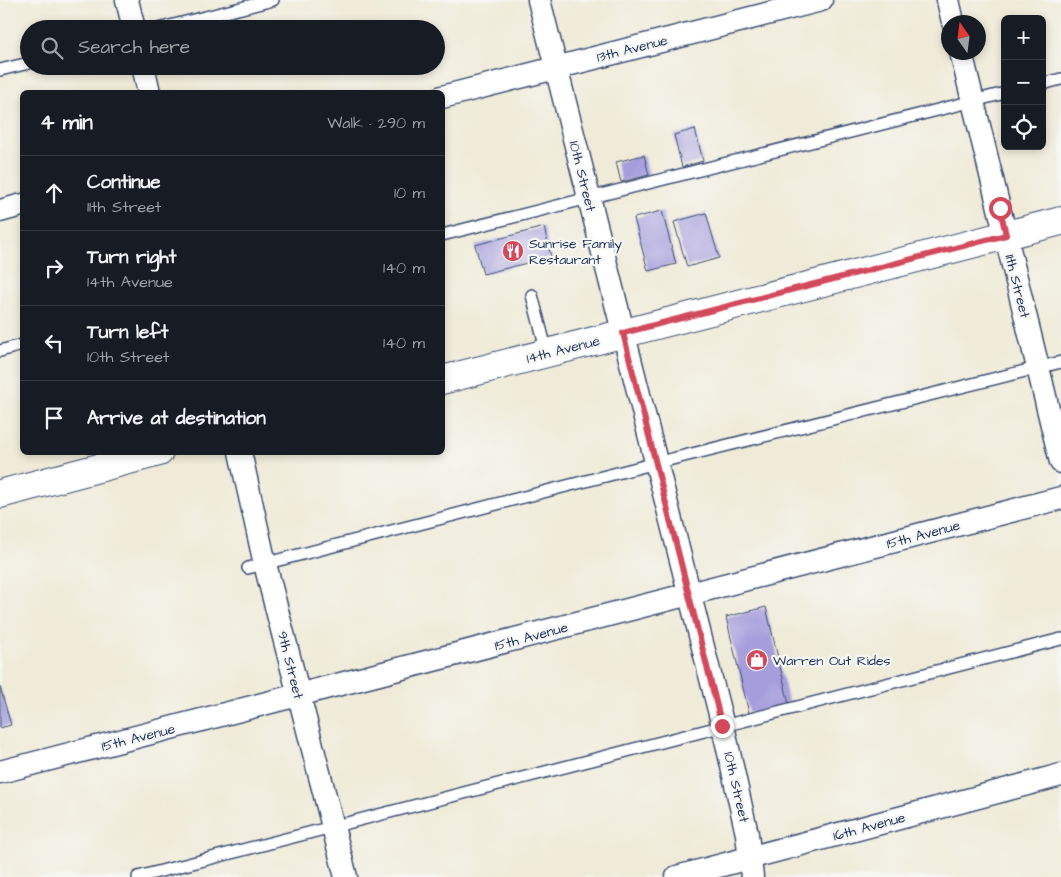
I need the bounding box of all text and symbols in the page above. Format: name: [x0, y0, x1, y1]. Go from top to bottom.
north arrow: [941, 15, 986, 60]
map controls: [1001, 15, 1046, 150]
button: +: [1001, 15, 1046, 60]
search box: [20, 20, 445, 75]
street label: 13th Avenue: [595, 30, 670, 67]
icon: search: [38, 34, 66, 62]
text: Search here: [78, 34, 190, 61]
button: −: [1001, 60, 1046, 105]
button: locate: [1001, 105, 1046, 150]
text: 4 min: [40, 108, 93, 137]
text: Walk · 290 m: [327, 112, 425, 134]
street label: 10th Street: [564, 139, 601, 214]
text: Continue: [87, 169, 161, 196]
icon: ahead: [40, 179, 68, 207]
text: 10 m: [394, 182, 425, 204]
text: 11th Street: [87, 196, 161, 218]
route start: [989, 197, 1012, 220]
place label: Sunrise Family Restaurant: [529, 234, 622, 270]
restaurant icon: Sunrise Family Restaurant: [501, 239, 525, 263]
text: Turn right: [87, 244, 176, 271]
street label: 11th Street: [999, 252, 1035, 321]
icon: right: [40, 254, 68, 282]
text: 140 m: [383, 257, 425, 279]
text: 14th Avenue: [87, 271, 173, 293]
text: Turn left: [87, 319, 168, 346]
icon: left: [40, 329, 68, 357]
street label: 14th Avenue: [524, 331, 602, 369]
text: 140 m: [383, 332, 425, 354]
text: 10th Street: [87, 346, 169, 368]
icon: arrive: [40, 404, 68, 432]
text: Arrive at destination: [87, 405, 266, 432]
street label: 15th Avenue: [884, 515, 963, 554]
street label: 15th Avenue: [492, 617, 571, 656]
street label: 9th Street: [272, 629, 308, 702]
shop icon: Warren Out Rides: [745, 648, 769, 672]
place label: Warren Out Rides: [773, 651, 891, 671]
route end: [711, 715, 734, 738]
street label: 15th Avenue: [99, 719, 178, 757]
street label: 10th Street: [718, 750, 754, 825]
street label: 16th Avenue: [831, 808, 908, 846]

